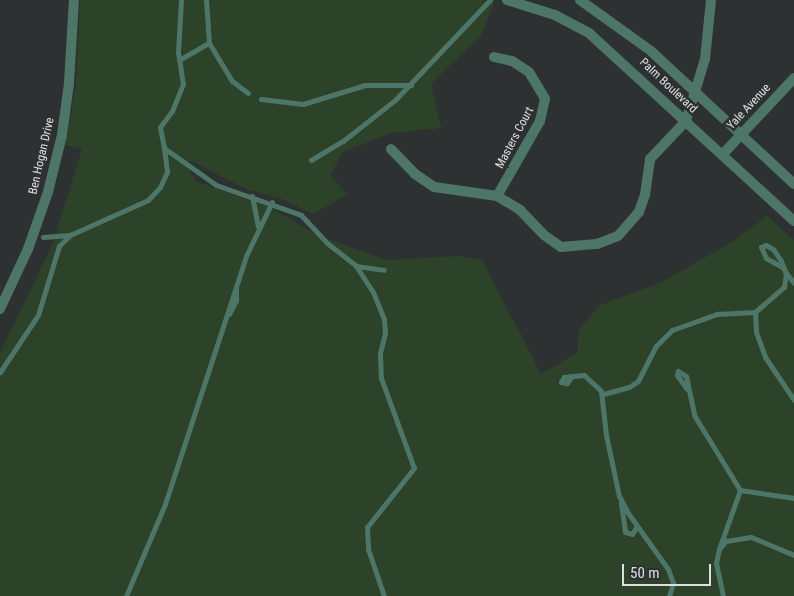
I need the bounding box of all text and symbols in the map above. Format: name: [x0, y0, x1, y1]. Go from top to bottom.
street label: Palm Boulevard: [636, 56, 700, 116]
street label: Yale Avenue: [724, 81, 774, 133]
street label: Masters Court: [493, 105, 537, 171]
street label: Ben Hogan Drive: [26, 116, 58, 196]
scale bar: [624, 554, 713, 586]
text: 50 m: [630, 564, 660, 582]

